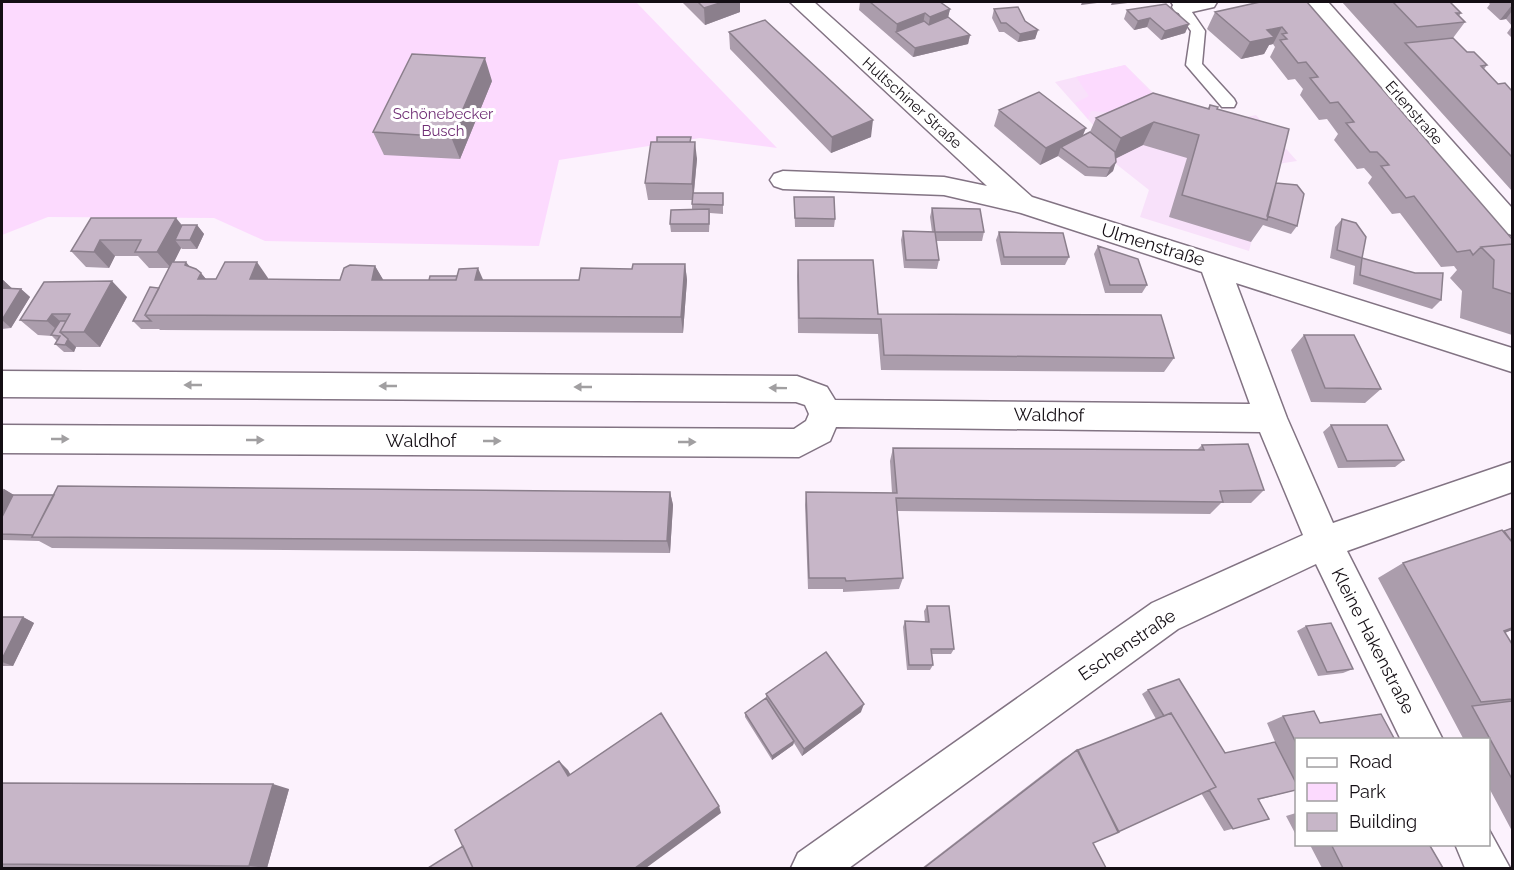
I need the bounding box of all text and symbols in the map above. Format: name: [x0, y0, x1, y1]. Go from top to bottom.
street label: Hultschiner Straße: [859, 54, 965, 152]
street label: Erlenstraße: [1381, 77, 1447, 149]
park label: Schönebecker Busch: [393, 105, 494, 140]
street label: Ulmenstraße: [1099, 219, 1208, 270]
one-way arrow: [184, 380, 203, 390]
one-way arrow: [379, 381, 398, 391]
one-way arrow: [574, 382, 593, 392]
one-way arrow: [769, 384, 788, 393]
street label: Waldhof: [1013, 403, 1086, 426]
street label: Waldhof: [386, 430, 457, 451]
one-way arrow: [50, 434, 69, 444]
one-way arrow: [245, 435, 264, 445]
one-way arrow: [482, 436, 501, 446]
one-way arrow: [677, 437, 696, 447]
street label: Kleine Hakenstraße: [1328, 564, 1420, 718]
street label: Eschenstraße: [1074, 604, 1180, 685]
legend: [1295, 738, 1490, 846]
text: Road: [1349, 751, 1392, 772]
text: Park: [1349, 781, 1386, 802]
text: Building: [1349, 811, 1417, 832]

